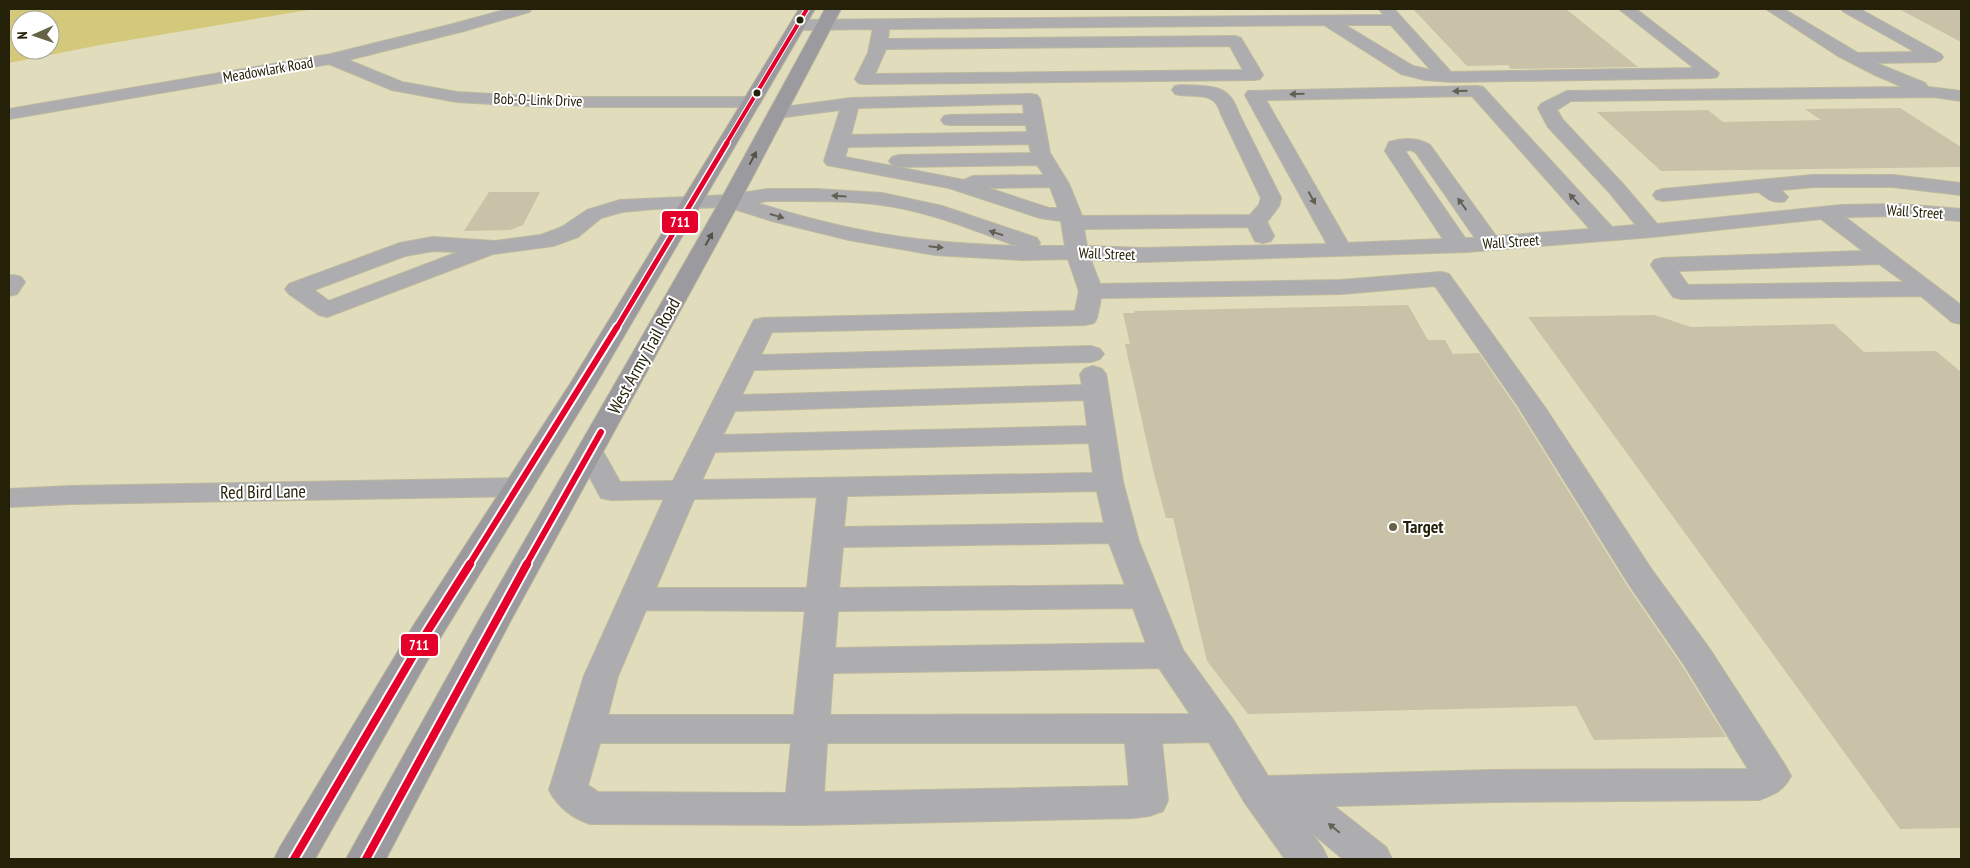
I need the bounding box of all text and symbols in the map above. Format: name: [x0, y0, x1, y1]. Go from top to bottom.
north arrow: [10, 10, 60, 60]
unlabelled marker: [795, 15, 805, 25]
text: N: [13, 31, 31, 40]
street label: Meadowlark Road: [221, 52, 315, 87]
one-way arrow: [1452, 87, 1468, 95]
street label: Bob-O-Link Drive: [493, 88, 583, 111]
unlabelled marker: [752, 88, 762, 98]
one-way arrow: [1289, 90, 1305, 98]
one-way arrow: [749, 151, 757, 166]
one-way arrow: [1308, 191, 1316, 206]
one-way arrow: [831, 192, 847, 200]
one-way arrow: [1569, 192, 1580, 205]
one-way arrow: [1457, 197, 1467, 210]
street label: Wall Street: [1886, 200, 1944, 223]
line badge: 711: [661, 210, 699, 234]
one-way arrow: [769, 212, 784, 220]
text: 711: [670, 213, 690, 231]
one-way arrow: [989, 228, 1004, 236]
street label: Wall Street: [1482, 230, 1540, 253]
one-way arrow: [705, 232, 713, 247]
one-way arrow: [928, 243, 944, 251]
street label: Wall Street: [1078, 243, 1136, 264]
street label: West Army Trail Road: [602, 294, 685, 418]
street label: Red Bird Lane: [220, 479, 306, 504]
place label: Target: [1403, 515, 1444, 538]
marker: Target: [1387, 521, 1399, 533]
line badge: 711: [400, 633, 439, 657]
text: 711: [409, 636, 429, 654]
one-way arrow: [1328, 823, 1341, 834]

